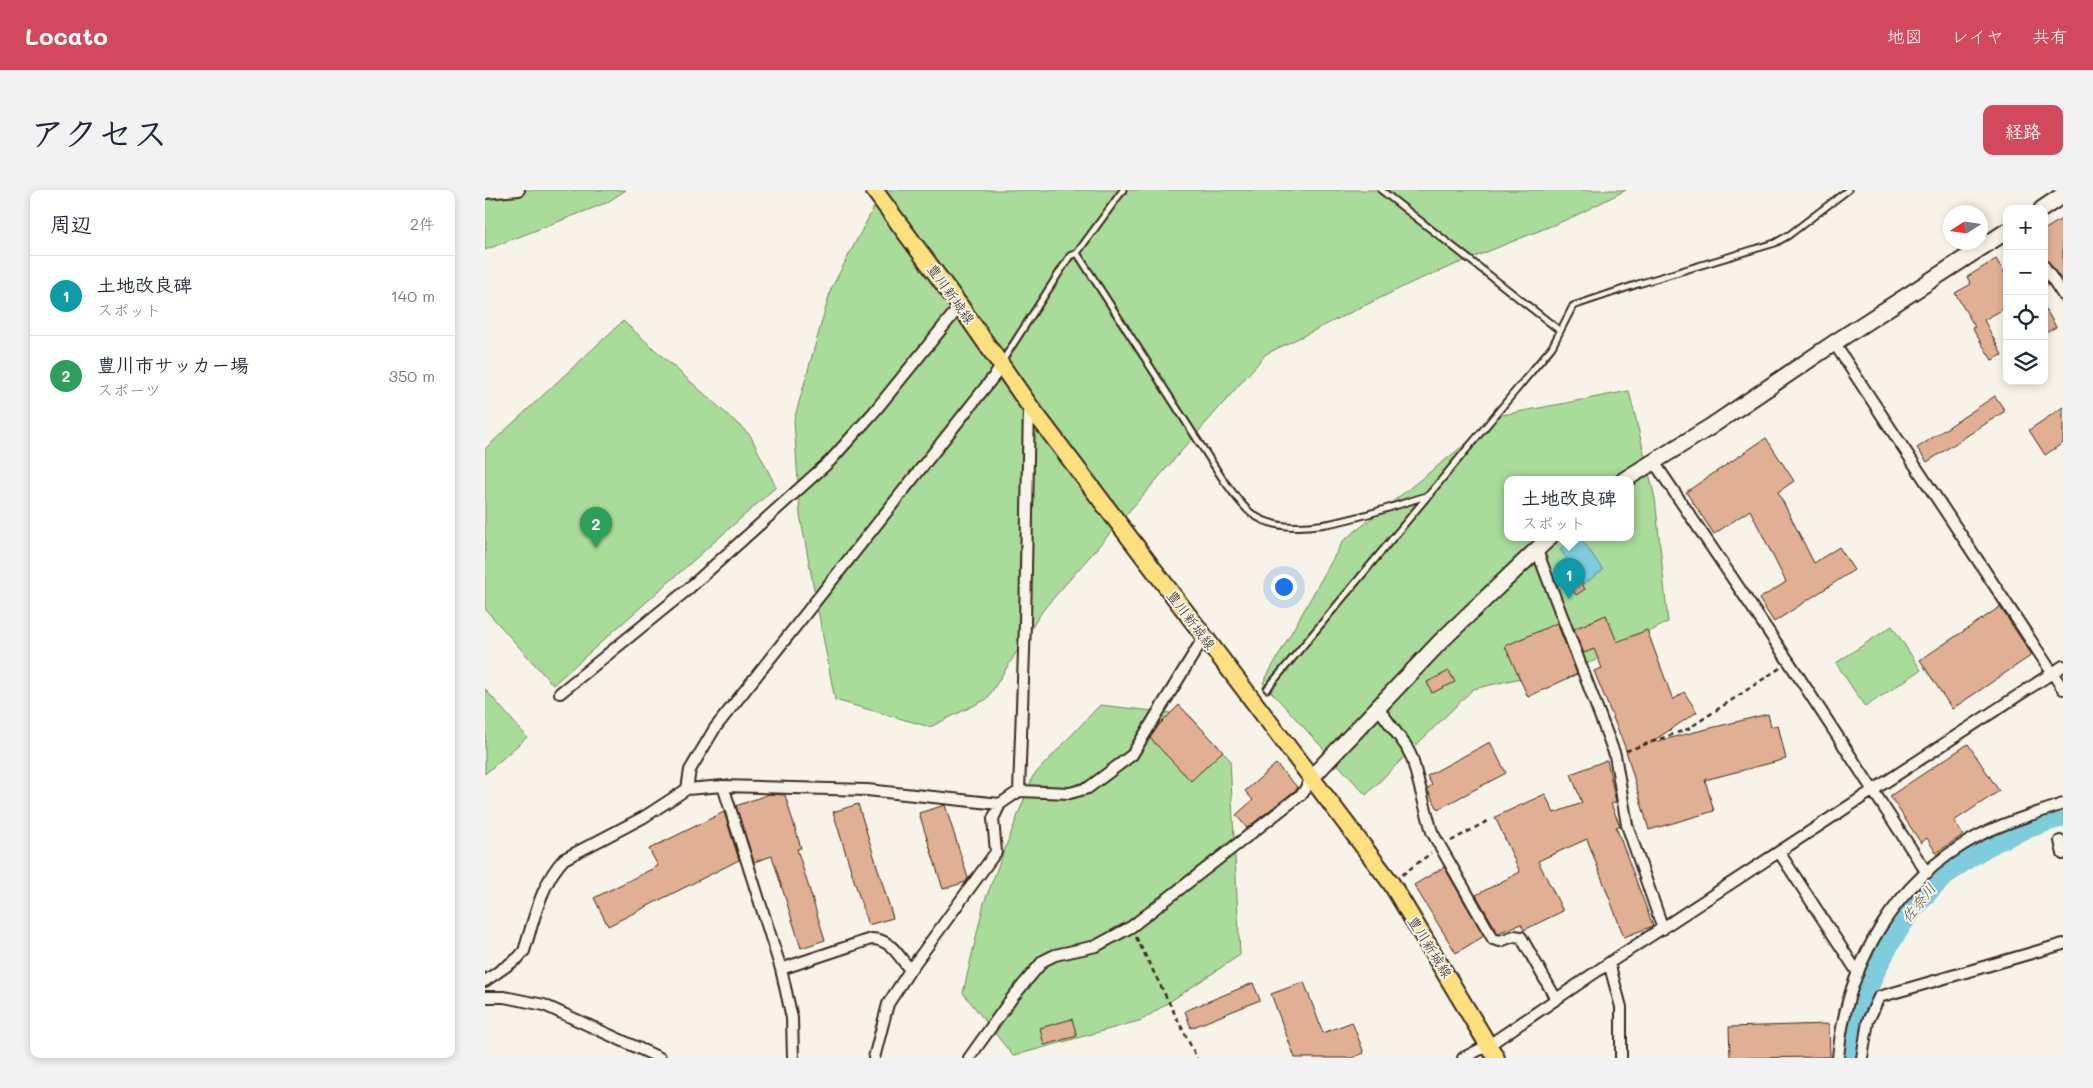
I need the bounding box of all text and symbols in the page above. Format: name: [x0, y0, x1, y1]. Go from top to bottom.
text: Locato: [25, 20, 108, 51]
text: 地図: [1887, 24, 1923, 48]
text: レイヤ: [1951, 24, 2004, 48]
text: 共有: [2032, 24, 2068, 48]
button: 経路: [1983, 105, 2063, 155]
text: アクセス: [30, 109, 168, 155]
north arrow: [1943, 205, 1988, 250]
map controls: [2003, 205, 2048, 385]
button: +: [2003, 205, 2048, 250]
text: 周辺: [50, 210, 92, 237]
text: 2件: [410, 213, 435, 234]
button: −: [2003, 250, 2048, 295]
street label: 豊川新城線: [923, 260, 980, 328]
text: 土地改良碑: [97, 272, 192, 297]
text: 1: [62, 285, 70, 306]
text: 140 m: [391, 285, 435, 306]
button: locate: [2003, 295, 2048, 340]
text: スポット: [97, 299, 161, 320]
button: layers: [2003, 340, 2048, 385]
text: 豊川市サッカー場: [97, 352, 249, 377]
text: 2: [62, 365, 70, 386]
text: 350 m: [389, 365, 435, 386]
text: スポーツ: [97, 379, 161, 400]
popup: [1504, 476, 1634, 541]
text: 土地改良碑: [1521, 485, 1617, 510]
pin: 2: [580, 507, 612, 548]
text: スポット: [1521, 512, 1586, 533]
pin: 1: [1553, 558, 1585, 599]
your location: [1271, 574, 1297, 600]
street label: 豊川新城線: [1163, 586, 1220, 653]
water label: 佐奈川: [1896, 879, 1940, 926]
street label: 豊川新城線: [1404, 912, 1457, 981]

